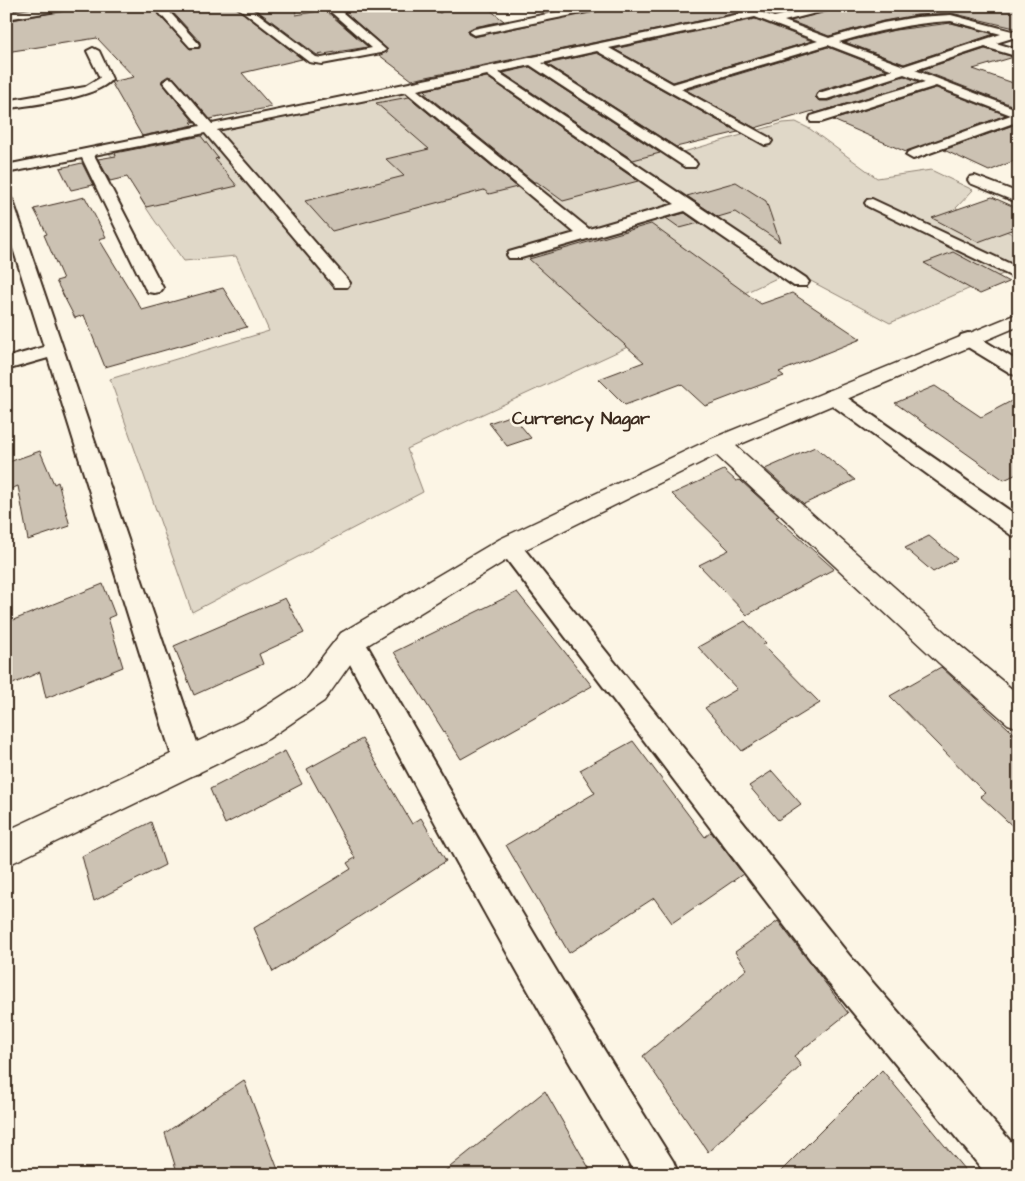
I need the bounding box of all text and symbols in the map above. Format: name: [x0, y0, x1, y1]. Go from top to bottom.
district label: Currency Nagar: [512, 406, 650, 432]

